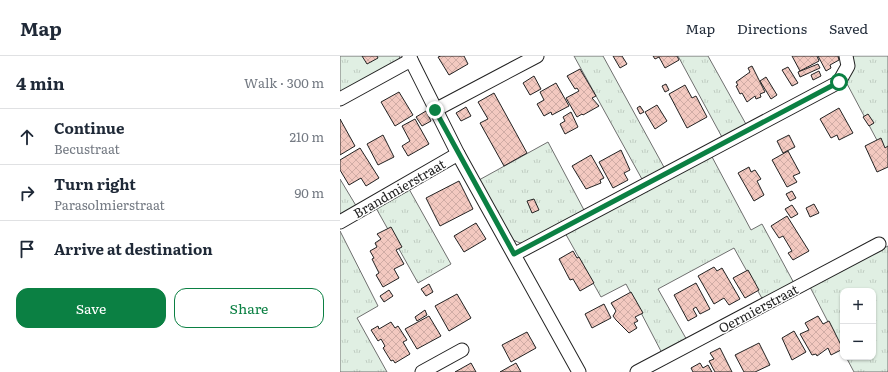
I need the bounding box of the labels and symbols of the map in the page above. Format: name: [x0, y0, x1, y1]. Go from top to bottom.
route start: [830, 73, 848, 91]
route end: [426, 101, 444, 119]
street label: Brandmierstraat: [349, 154, 449, 222]
street label: Oermierstraat: [715, 279, 802, 337]

